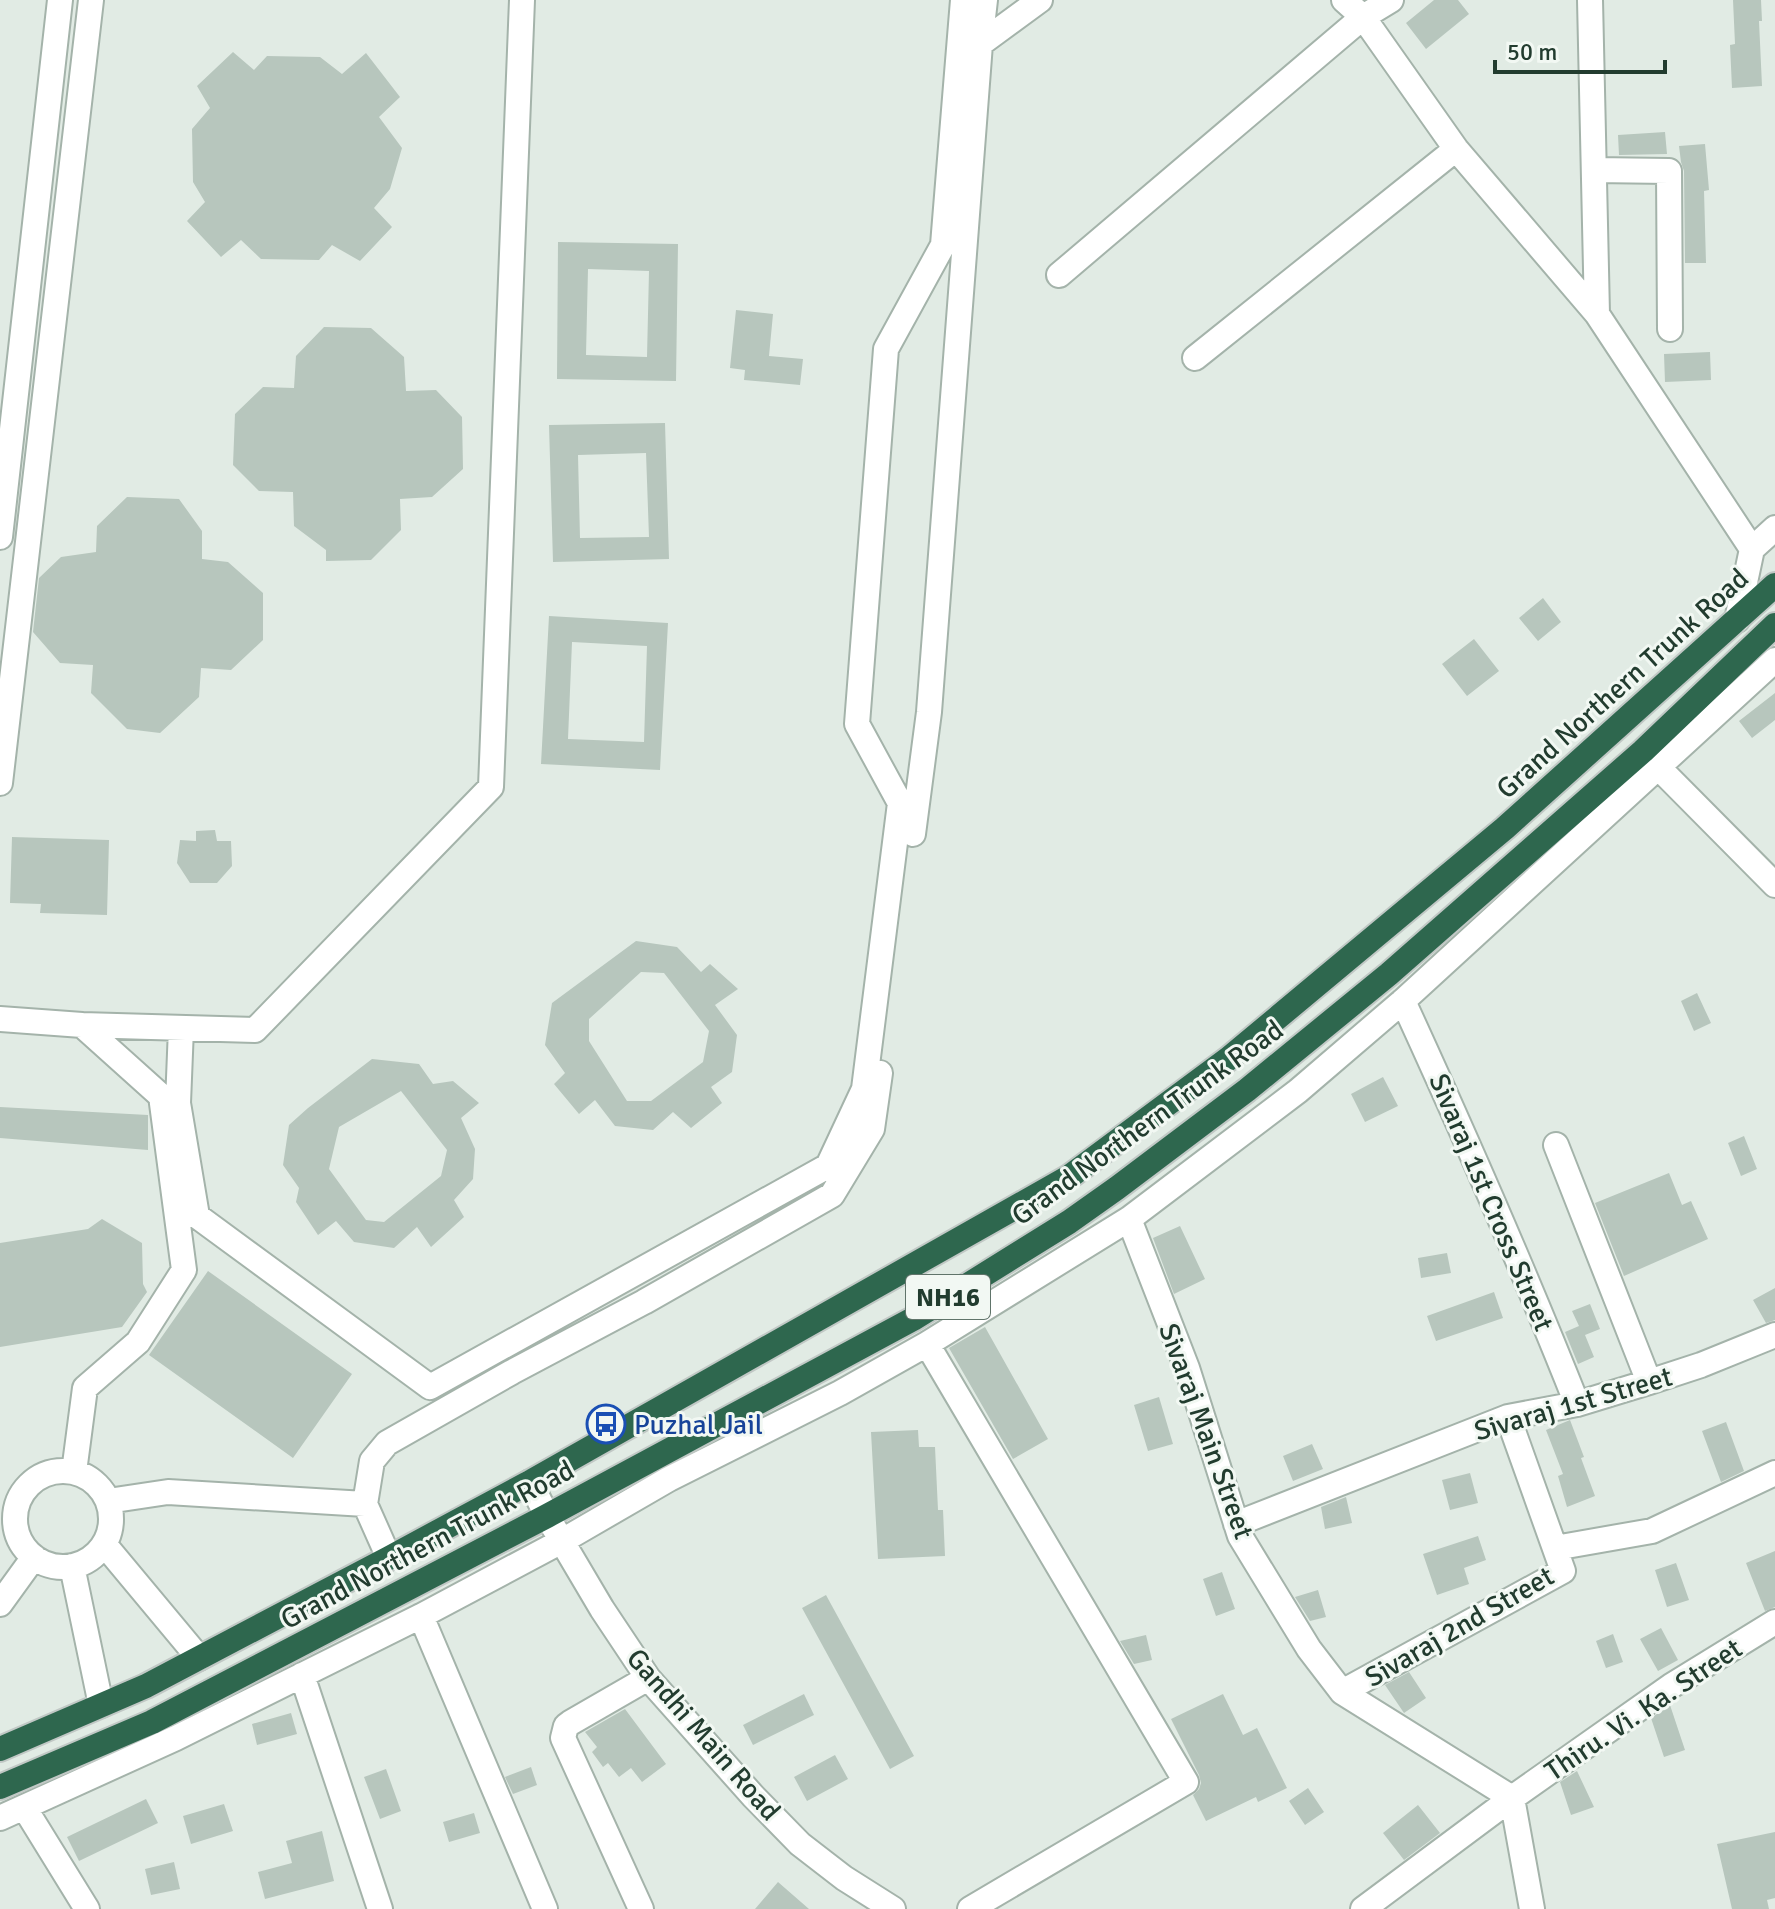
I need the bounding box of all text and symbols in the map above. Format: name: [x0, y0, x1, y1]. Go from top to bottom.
scale bar: [1495, 24, 1665, 74]
text: 50 m: [1507, 37, 1557, 67]
street label: Grand Northern Trunk Road: [1490, 562, 1756, 806]
street label: Grand Northern Trunk Road: [1005, 1013, 1290, 1233]
street label: Sivaraj 1st Cross Street: [1421, 1069, 1561, 1336]
road number: NH16: [906, 1275, 990, 1319]
street label: Sivaraj Main Street: [1151, 1319, 1261, 1544]
street label: Sivaraj 1st Street: [1470, 1359, 1676, 1448]
bus stop icon: Puzhal Jail: [585, 1403, 627, 1445]
place label: Puzhal Jail: [634, 1408, 763, 1442]
street label: Grand Northern Trunk Road: [275, 1453, 580, 1637]
street label: Sivaraj 2nd Street: [1359, 1559, 1560, 1695]
street label: Thiru. Vi. Ka. Street: [1539, 1631, 1749, 1788]
street label: Gandhi Main Road: [619, 1642, 787, 1828]

